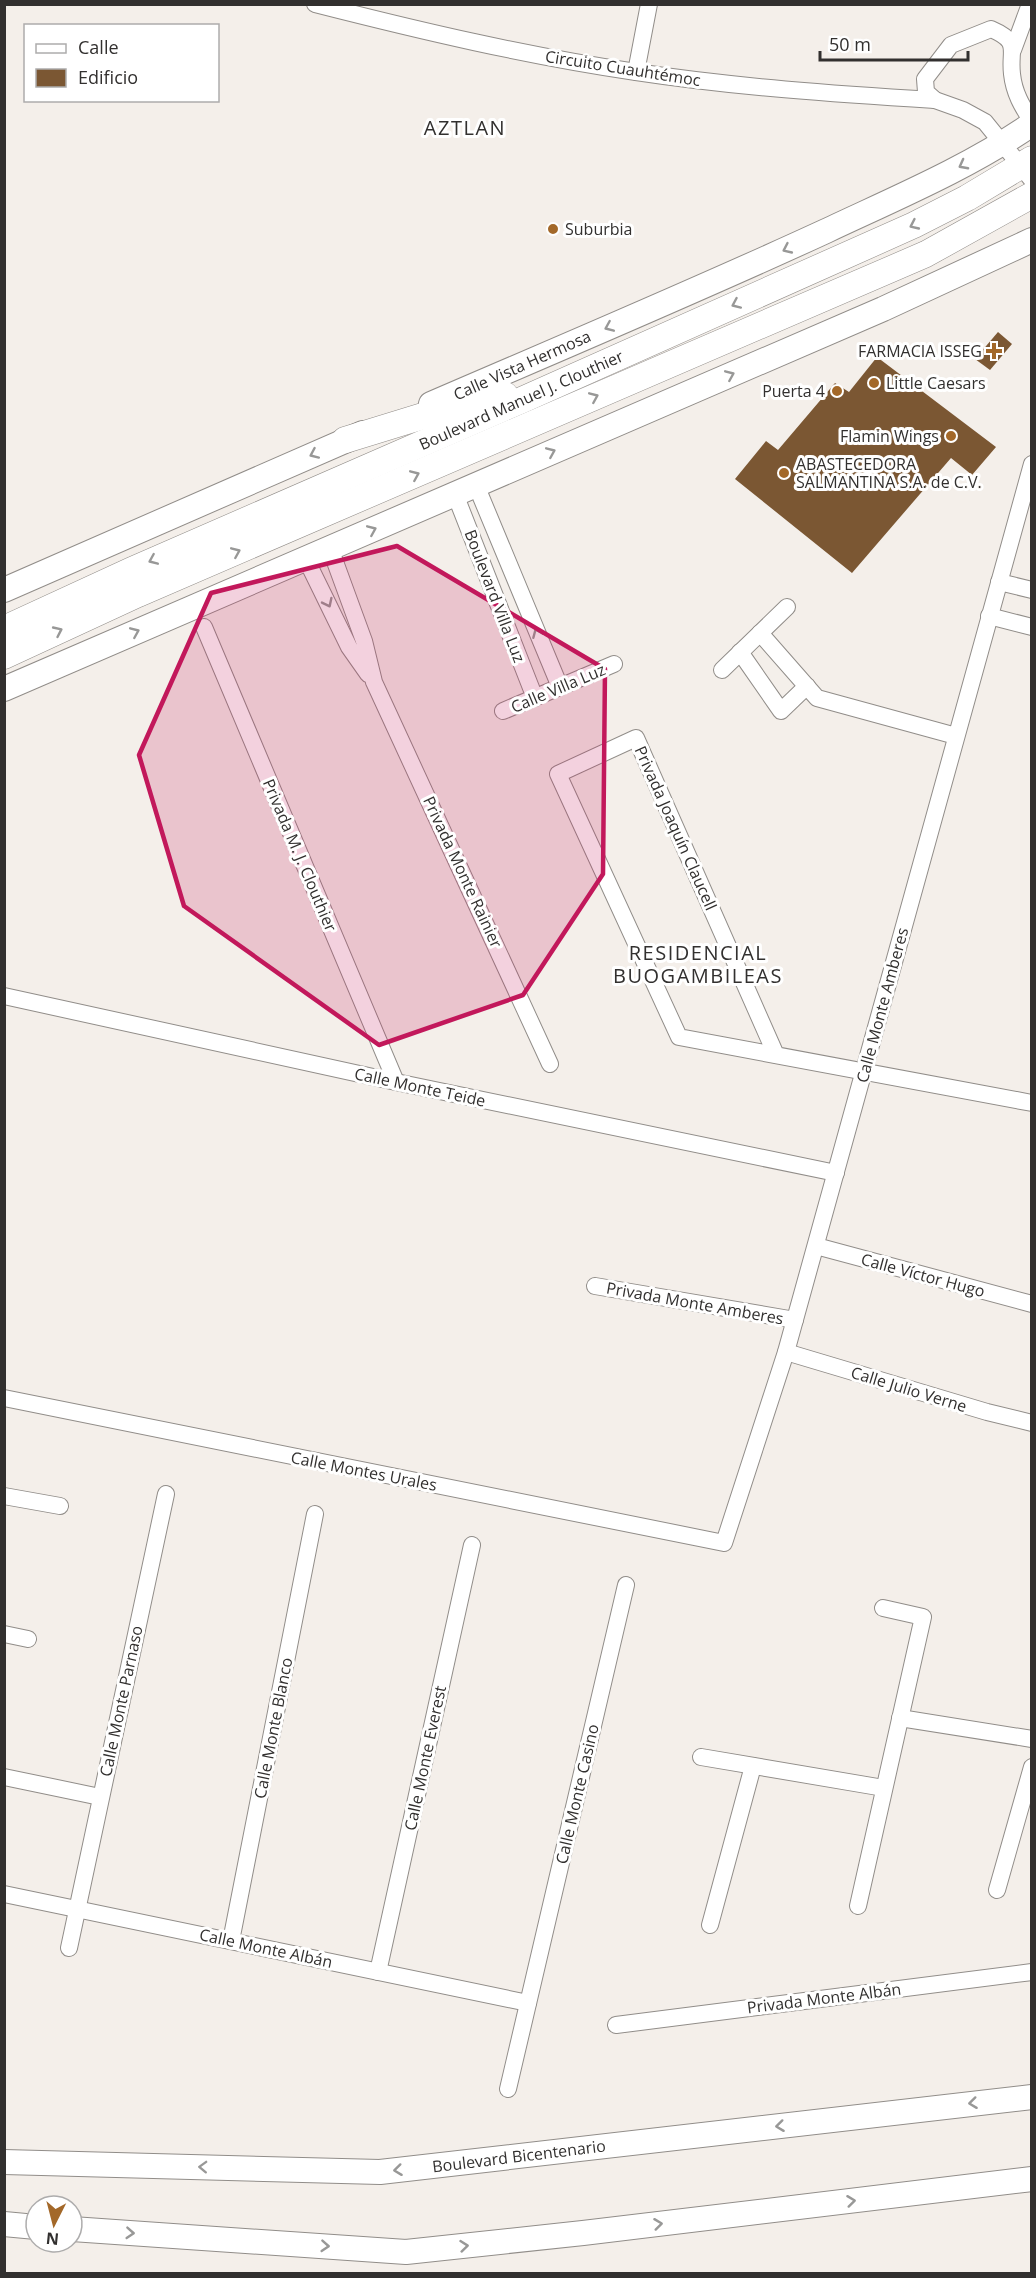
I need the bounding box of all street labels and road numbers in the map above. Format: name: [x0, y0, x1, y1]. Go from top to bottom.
street label: Circuito Cuauhtémoc: [544, 45, 703, 91]
street label: Calle Vista Hermosa: [450, 325, 594, 405]
street label: Boulevard Manuel J. Clouthier: [415, 345, 627, 455]
street label: Boulevard Villa Luz: [460, 526, 530, 666]
street label: Calle Villa Luz: [507, 658, 609, 718]
street label: Privada Joaquín Claucell: [630, 742, 722, 914]
street label: Privada M. J. Clouthier: [258, 775, 342, 935]
street label: Privada Monte Rainier: [418, 793, 508, 952]
street label: Calle Monte Amberes: [851, 925, 913, 1085]
street label: Calle Monte Teide: [352, 1062, 488, 1112]
street label: Calle Víctor Hugo: [859, 1248, 987, 1302]
street label: Privada Monte Amberes: [605, 1277, 785, 1329]
street label: Calle Julio Verne: [848, 1361, 970, 1417]
street label: Calle Montes Urales: [289, 1446, 439, 1496]
street label: Calle Monte Parnaso: [94, 1623, 148, 1779]
street label: Calle Monte Blanco: [249, 1656, 297, 1800]
street label: Calle Monte Everest: [399, 1683, 451, 1832]
street label: Calle Monte Casino: [550, 1722, 604, 1866]
street label: Calle Monte Albán: [197, 1923, 335, 1973]
street label: Privada Monte Albán: [746, 1978, 902, 2018]
street label: Boulevard Bicentenario: [431, 2134, 607, 2178]

